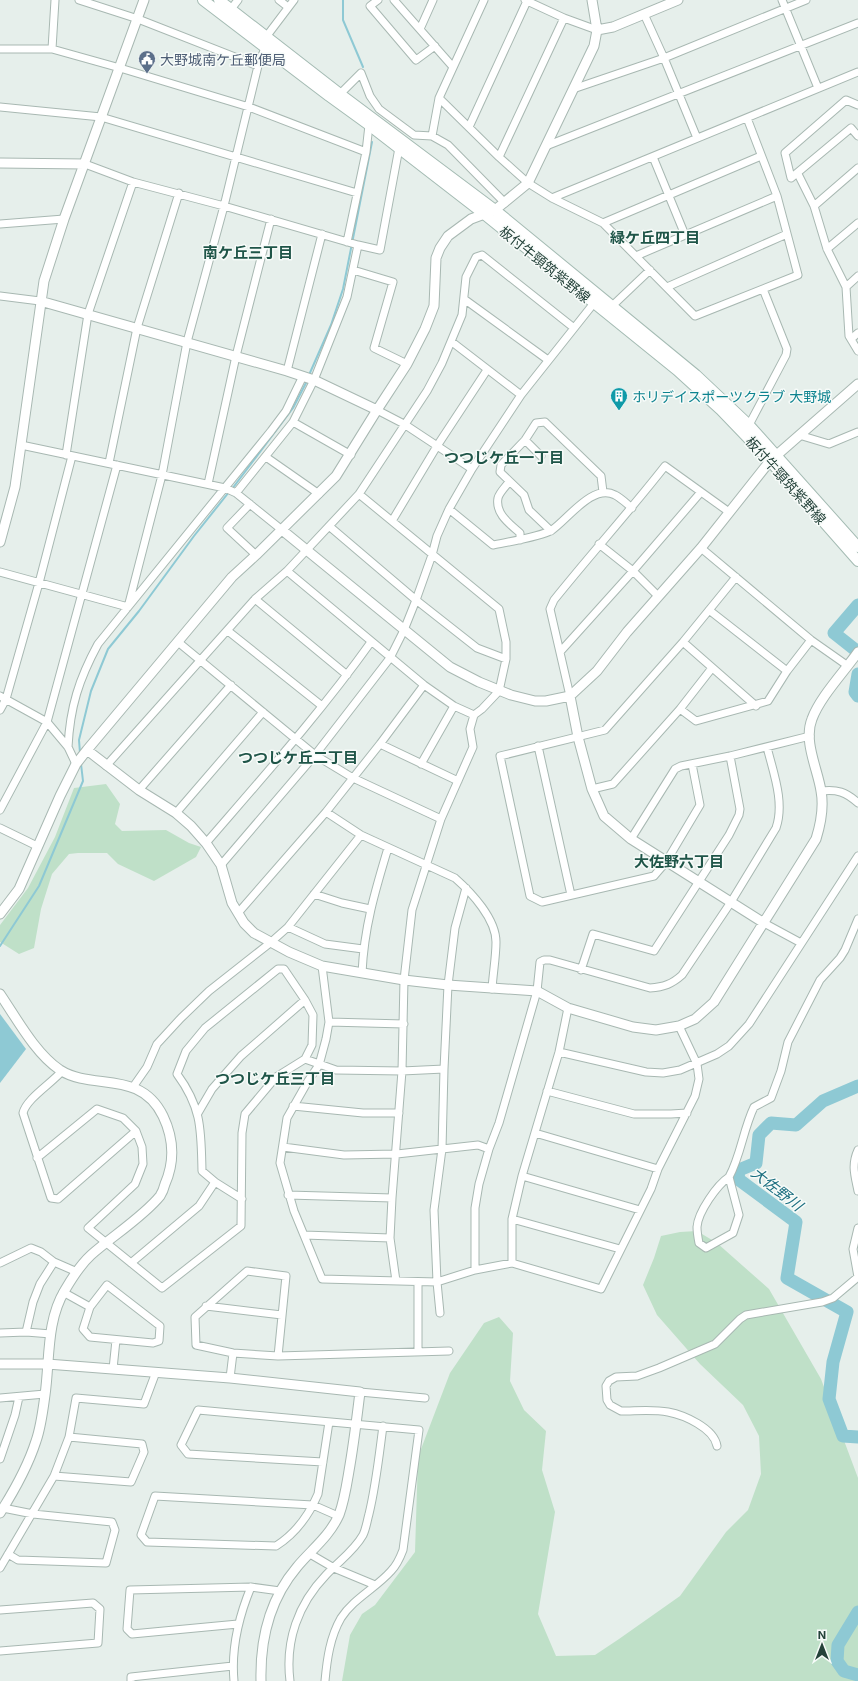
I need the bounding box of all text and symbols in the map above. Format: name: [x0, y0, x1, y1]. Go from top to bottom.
public building icon: 大野城南ケ丘郵便局: [137, 49, 157, 74]
place label: 大野城南ケ丘郵便局: [160, 51, 286, 68]
street label: 板付牛頸筑紫野線: [496, 222, 594, 306]
district label: 緑ケ丘四丁目: [610, 228, 700, 247]
district label: 南ケ丘三丁目: [203, 243, 293, 262]
building icon: ホリデイスポーツクラブ 大野城: [609, 386, 629, 411]
place label: ホリデイスポーツクラブ 大野城: [632, 388, 831, 405]
street label: 板付牛頸筑紫野線: [742, 433, 830, 527]
district label: つつじケ丘一丁目: [444, 448, 564, 467]
district label: つつじケ丘二丁目: [238, 748, 358, 767]
district label: 大佐野六丁目: [634, 852, 724, 871]
district label: つつじケ丘三丁目: [215, 1069, 335, 1088]
water label: 大佐野川: [748, 1163, 808, 1216]
north arrow: [802, 1625, 842, 1665]
text: N: [818, 1628, 826, 1642]

